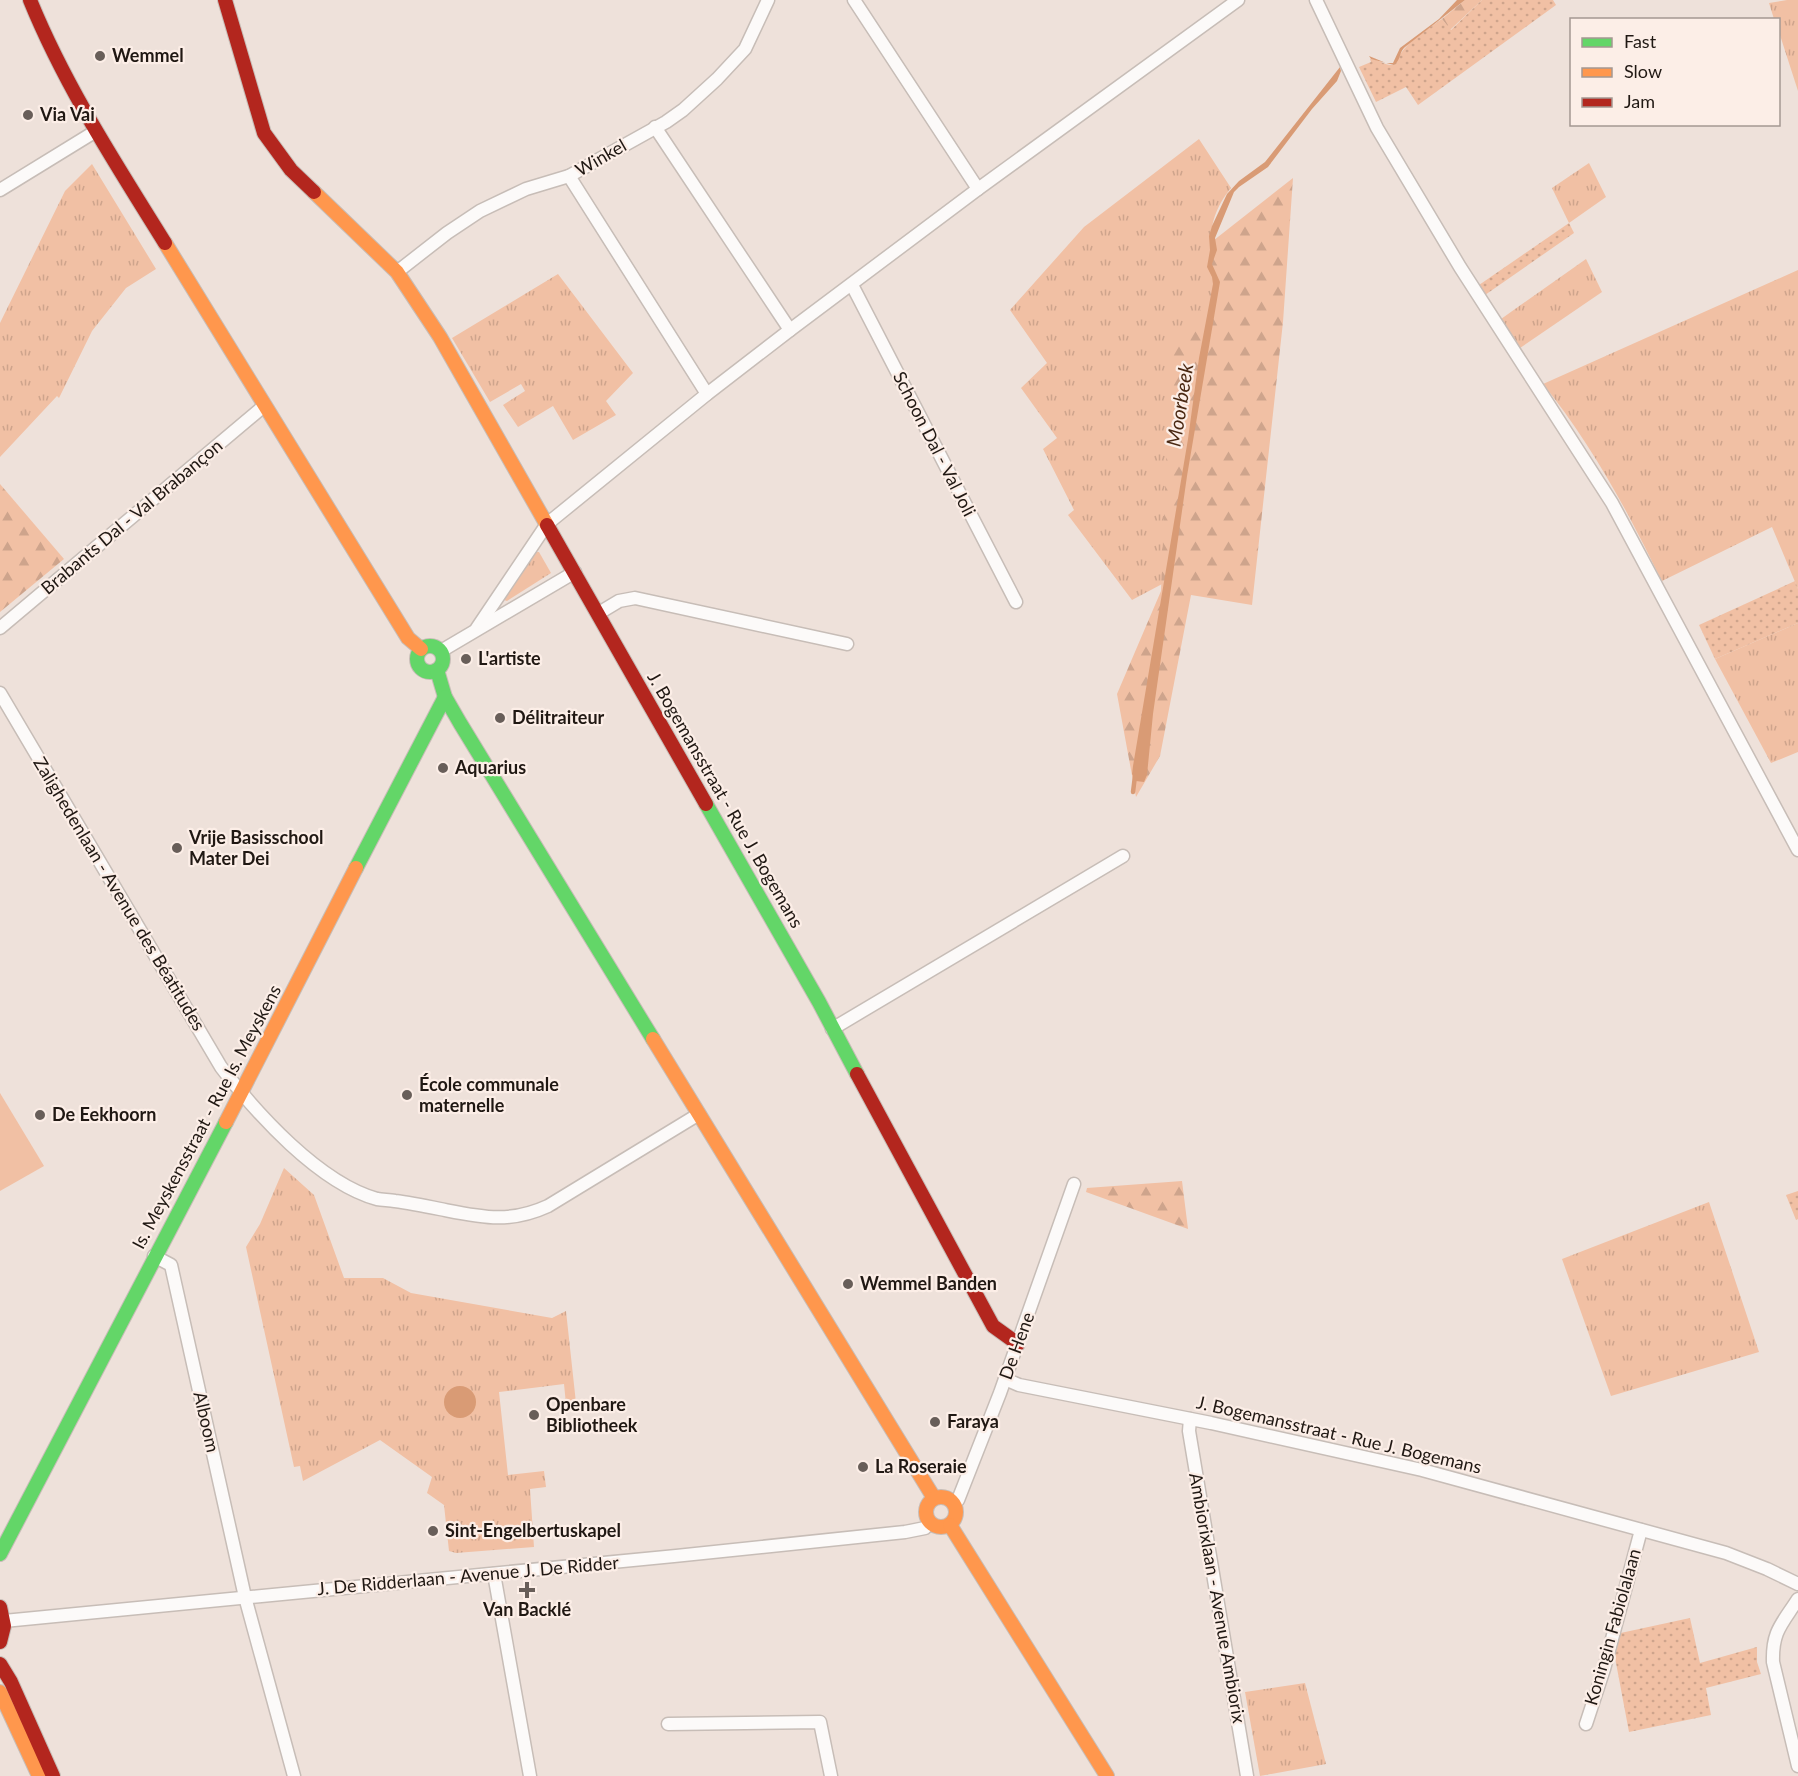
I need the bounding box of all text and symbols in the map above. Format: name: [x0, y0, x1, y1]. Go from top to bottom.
legend: [1570, 18, 1780, 126]
text: Fast: [1624, 30, 1657, 52]
place label: Wemmel: [112, 44, 184, 66]
marker: Wemmel: [93, 49, 107, 63]
text: Slow: [1624, 60, 1662, 82]
text: Jam: [1624, 90, 1655, 112]
place label: Via Vai: [39, 103, 95, 125]
marker: Via Vai: [21, 108, 35, 122]
street label: Winkel: [571, 134, 630, 180]
water label: Moorbeek: [1161, 361, 1197, 448]
street label: Schoon Dal - Val Joli: [889, 367, 981, 520]
street label: Brabants Dal - Val Brabançon: [36, 434, 226, 598]
place label: L'artiste: [478, 647, 541, 669]
marker: L'artiste: [459, 652, 473, 666]
street label: J. Bogemansstraat - Rue J. Bogemans: [643, 668, 808, 932]
place label: Délitraiteur: [512, 706, 605, 728]
marker: Délitraiteur: [493, 711, 507, 725]
street label: Zalighedenlaan - Avenue des Béatitudes: [29, 753, 211, 1034]
place label: Aquarius: [454, 756, 526, 778]
marker: Aquarius: [436, 761, 450, 775]
place label: Vrije Basisschool Mater Dei: [188, 826, 323, 869]
marker: Vrije Basisschool Mater Dei: [170, 841, 184, 855]
street label: Is. Meyskensstraat - Rue Is. Meyskens: [127, 981, 285, 1252]
place label: École communale maternelle: [419, 1073, 559, 1116]
marker: École communale maternelle: [400, 1088, 414, 1102]
place label: De Eekhoorn: [52, 1103, 156, 1125]
marker: De Eekhoorn: [33, 1108, 47, 1122]
place label: Wemmel Banden: [860, 1272, 997, 1294]
marker: Wemmel Banden: [841, 1277, 855, 1291]
street label: De Hene: [994, 1309, 1038, 1382]
street label: Alboom: [189, 1389, 225, 1454]
street label: J. Bogemansstraat - Rue J. Bogemans: [1195, 1390, 1484, 1478]
place label: Openbare Bibliotheek: [546, 1393, 638, 1436]
marker: Openbare Bibliotheek: [527, 1408, 541, 1422]
place label: Faraya: [947, 1410, 999, 1432]
marker: Faraya: [928, 1415, 942, 1429]
place label: La Roseraie: [875, 1455, 967, 1477]
marker: La Roseraie: [856, 1460, 870, 1474]
street label: Ambiorixlaan - Avenue Ambiorix: [1185, 1471, 1251, 1725]
place label: Sint-Engelbertuskapel: [445, 1519, 621, 1541]
marker: Sint-Engelbertuskapel: [426, 1524, 440, 1538]
street label: Koningin Fabiolalaan: [1579, 1546, 1645, 1708]
street label: J. De Ridderlaan - Avenue J. De Ridder: [316, 1551, 620, 1599]
marker: Van Backlé: [520, 1583, 534, 1597]
place label: Van Backlé: [482, 1598, 571, 1620]

